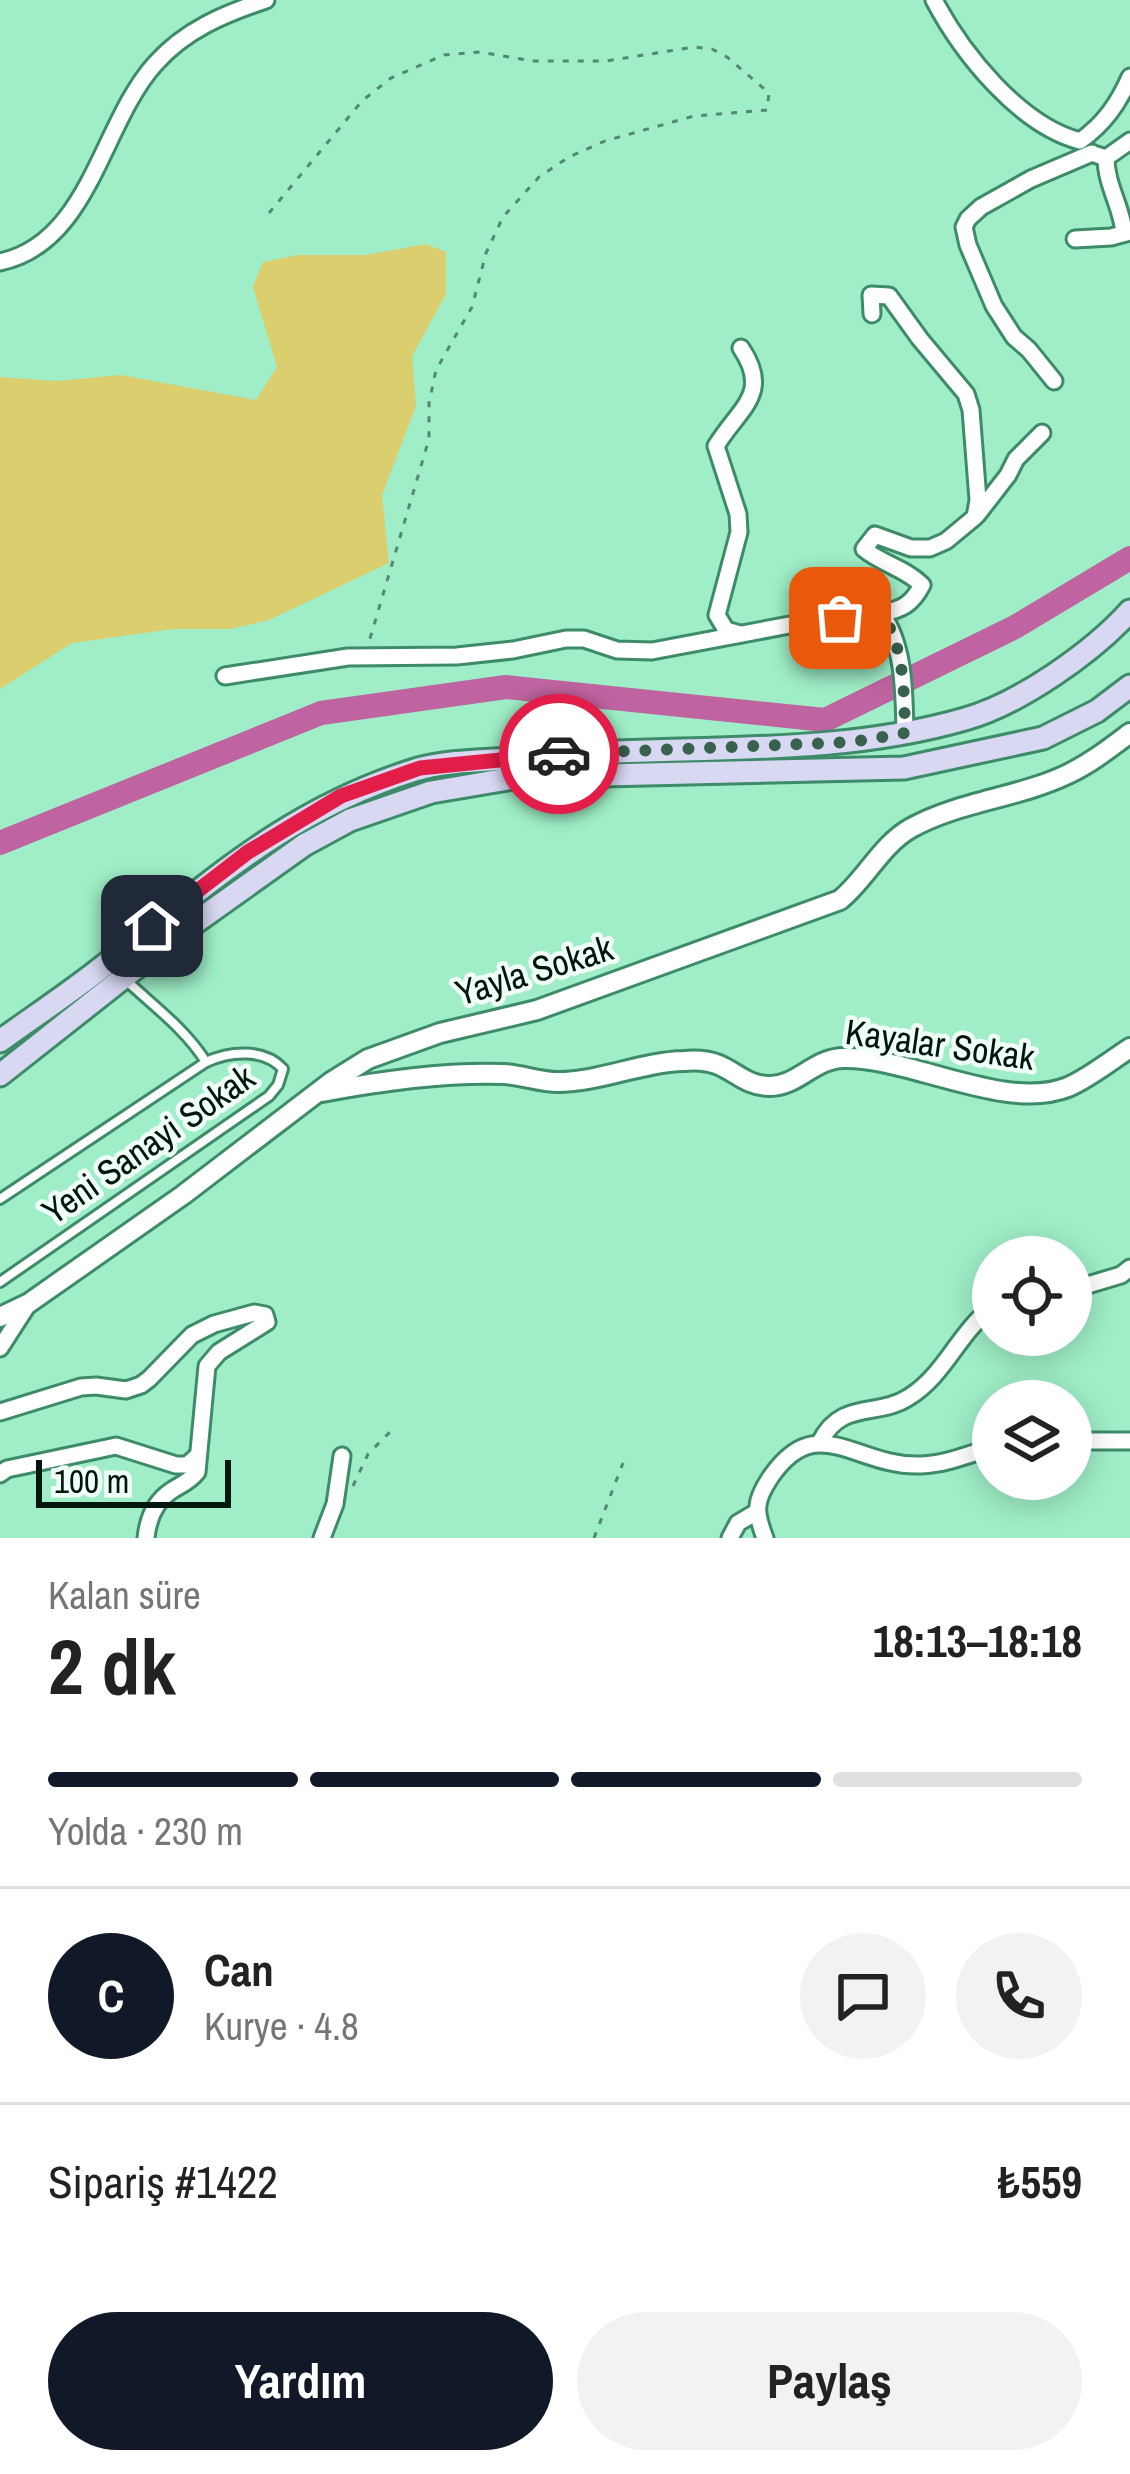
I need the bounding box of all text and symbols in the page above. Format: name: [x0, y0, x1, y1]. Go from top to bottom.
pin: [789, 567, 891, 669]
icon: bag: [807, 585, 873, 651]
courier: [499, 694, 619, 814]
icon: car: [526, 721, 592, 787]
pin: [101, 875, 203, 977]
icon: home: [119, 893, 185, 959]
street label: Yayla Sokak: [450, 923, 619, 1017]
street label: Kayalar Sokak: [842, 1007, 1038, 1081]
street label: Yeni Sanayi Sokak: [32, 1053, 264, 1235]
map controls: [972, 1236, 1092, 1500]
button: locate: [972, 1236, 1092, 1356]
button: layers: [972, 1380, 1092, 1500]
scale bar: [36, 1454, 231, 1507]
text: 100 m: [54, 1459, 129, 1503]
text: Kalan süre: [48, 1569, 201, 1621]
text: 18:13–18:18: [873, 1610, 1082, 1671]
text: 2 dk: [48, 1613, 176, 1718]
text: Yolda · 230 m: [48, 1805, 243, 1857]
button: chat: [800, 1933, 926, 2059]
button: phone: [956, 1933, 1082, 2059]
text: Can: [204, 1939, 274, 2000]
text: C: [98, 1965, 124, 2026]
text: Kurye · 4.8: [204, 2000, 359, 2052]
text: Sipariş #1422: [48, 2151, 278, 2212]
text: ₺559: [998, 2151, 1082, 2212]
button: Yardım: [48, 2312, 553, 2450]
button: Paylaş: [577, 2312, 1082, 2450]

